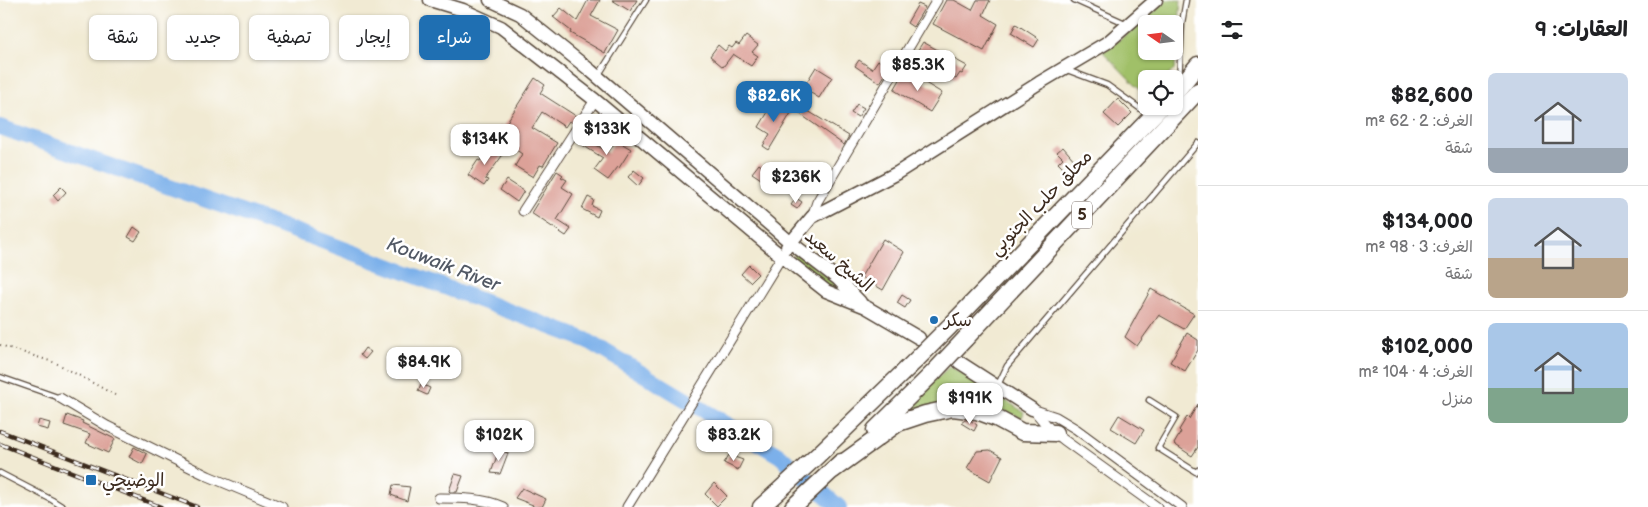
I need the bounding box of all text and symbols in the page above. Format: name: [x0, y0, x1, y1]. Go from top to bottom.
chip: شقة: [89, 15, 157, 60]
chip: جديد: [167, 15, 239, 60]
chip: تصفية: [249, 15, 329, 60]
chip: إيجار: [339, 15, 409, 60]
chip: شراء: [419, 15, 490, 60]
north arrow: [1138, 15, 1182, 60]
map controls: [1138, 15, 1183, 115]
icon: filters: [1218, 16, 1246, 44]
text: العقارات: 9: [1535, 17, 1628, 42]
pin: $85.3K: [877, 49, 959, 92]
text: $85.3K: [891, 56, 945, 75]
button: locate: [1138, 70, 1183, 115]
pin: $82.6K: [733, 80, 815, 123]
text: $82,600: [1390, 83, 1473, 108]
text: $82.6K: [747, 87, 801, 106]
icon: home: [1528, 93, 1588, 153]
text: الغرف: 2 · 62 m²: [1365, 112, 1473, 131]
pin: $133K: [572, 114, 642, 156]
text: $133K: [584, 120, 630, 139]
pin: $134K: [450, 124, 520, 166]
text: $134K: [462, 130, 508, 149]
text: شقة: [1445, 139, 1473, 158]
street label: محلق حلب الجنوبي: [985, 146, 1100, 264]
pin: $236K: [761, 162, 831, 204]
text: $236K: [771, 168, 821, 187]
road number: 5: [1072, 202, 1092, 228]
text: $134,000: [1382, 209, 1473, 234]
icon: home: [1528, 218, 1588, 278]
street label: الشيخ سعيد: [800, 226, 877, 297]
water label: Kouwaik River: [383, 233, 504, 298]
text: الغرف: 3 · 98 m²: [1365, 238, 1473, 257]
text: شقة: [1445, 265, 1473, 284]
place label: سكر: [942, 310, 972, 331]
marker: سكر: [928, 314, 940, 326]
text: $102,000: [1381, 334, 1473, 359]
icon: home: [1528, 343, 1588, 403]
pin: $84.9K: [383, 346, 465, 389]
text: $84.9K: [397, 353, 451, 372]
text: الغرف: 4 · 104 m²: [1358, 363, 1473, 382]
pin: $191K: [935, 382, 1005, 425]
text: $191K: [948, 389, 992, 408]
text: منزل: [1441, 390, 1473, 409]
pin: $102K: [464, 420, 534, 462]
pin: $83.2K: [693, 420, 775, 462]
text: $102K: [475, 426, 523, 445]
text: $83.2K: [707, 426, 761, 445]
place label: الوضيحي: [102, 470, 164, 496]
marker: الوضيحي: [84, 473, 98, 487]

